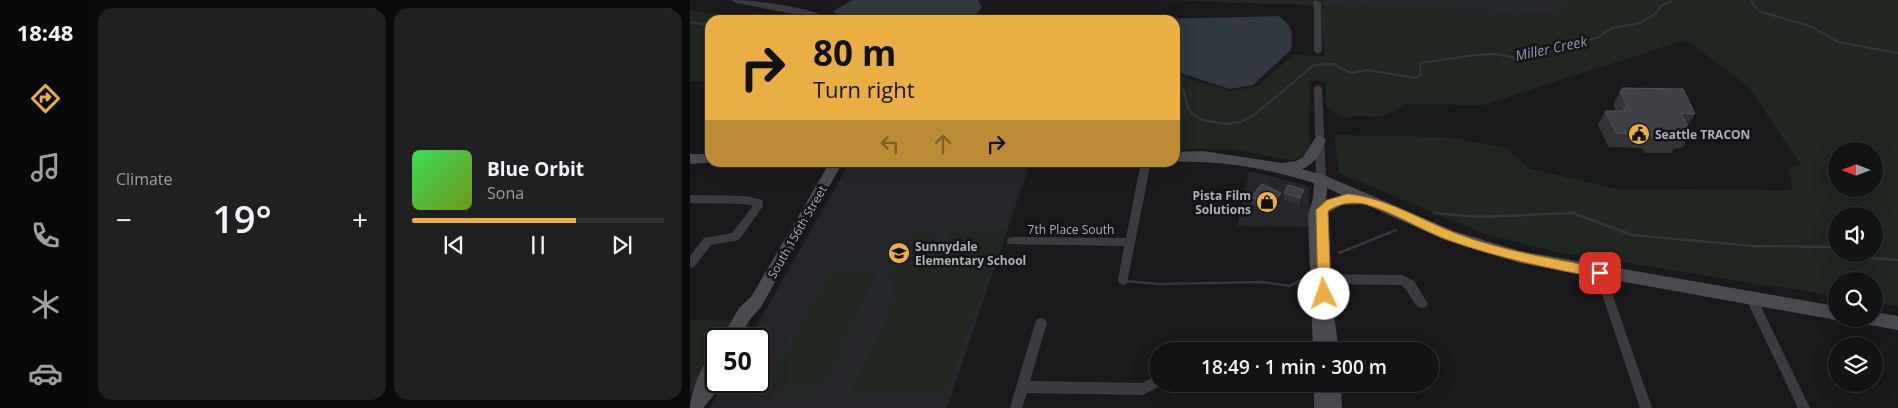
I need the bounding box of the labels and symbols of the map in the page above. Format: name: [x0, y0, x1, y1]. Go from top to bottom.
water label: Miller Creek: [1513, 31, 1590, 65]
public building icon: Seattle TRACON: [1627, 122, 1651, 146]
place label: Seattle TRACON: [1655, 126, 1750, 143]
north arrow: [1828, 142, 1882, 198]
street label: South 156th Street: [763, 182, 831, 282]
place label: Pista Film Solutions: [1193, 187, 1251, 218]
shop icon: Pista Film Solutions: [1255, 190, 1279, 214]
street label: 7th Place South: [1028, 221, 1114, 238]
place label: Sunnydale Elementary School: [915, 238, 1026, 269]
school or university icon: Sunnydale Elementary School: [887, 241, 911, 265]
pin: [1579, 252, 1621, 294]
position arrow: [1297, 267, 1349, 319]
speed limit sign: 50: [705, 328, 770, 393]

